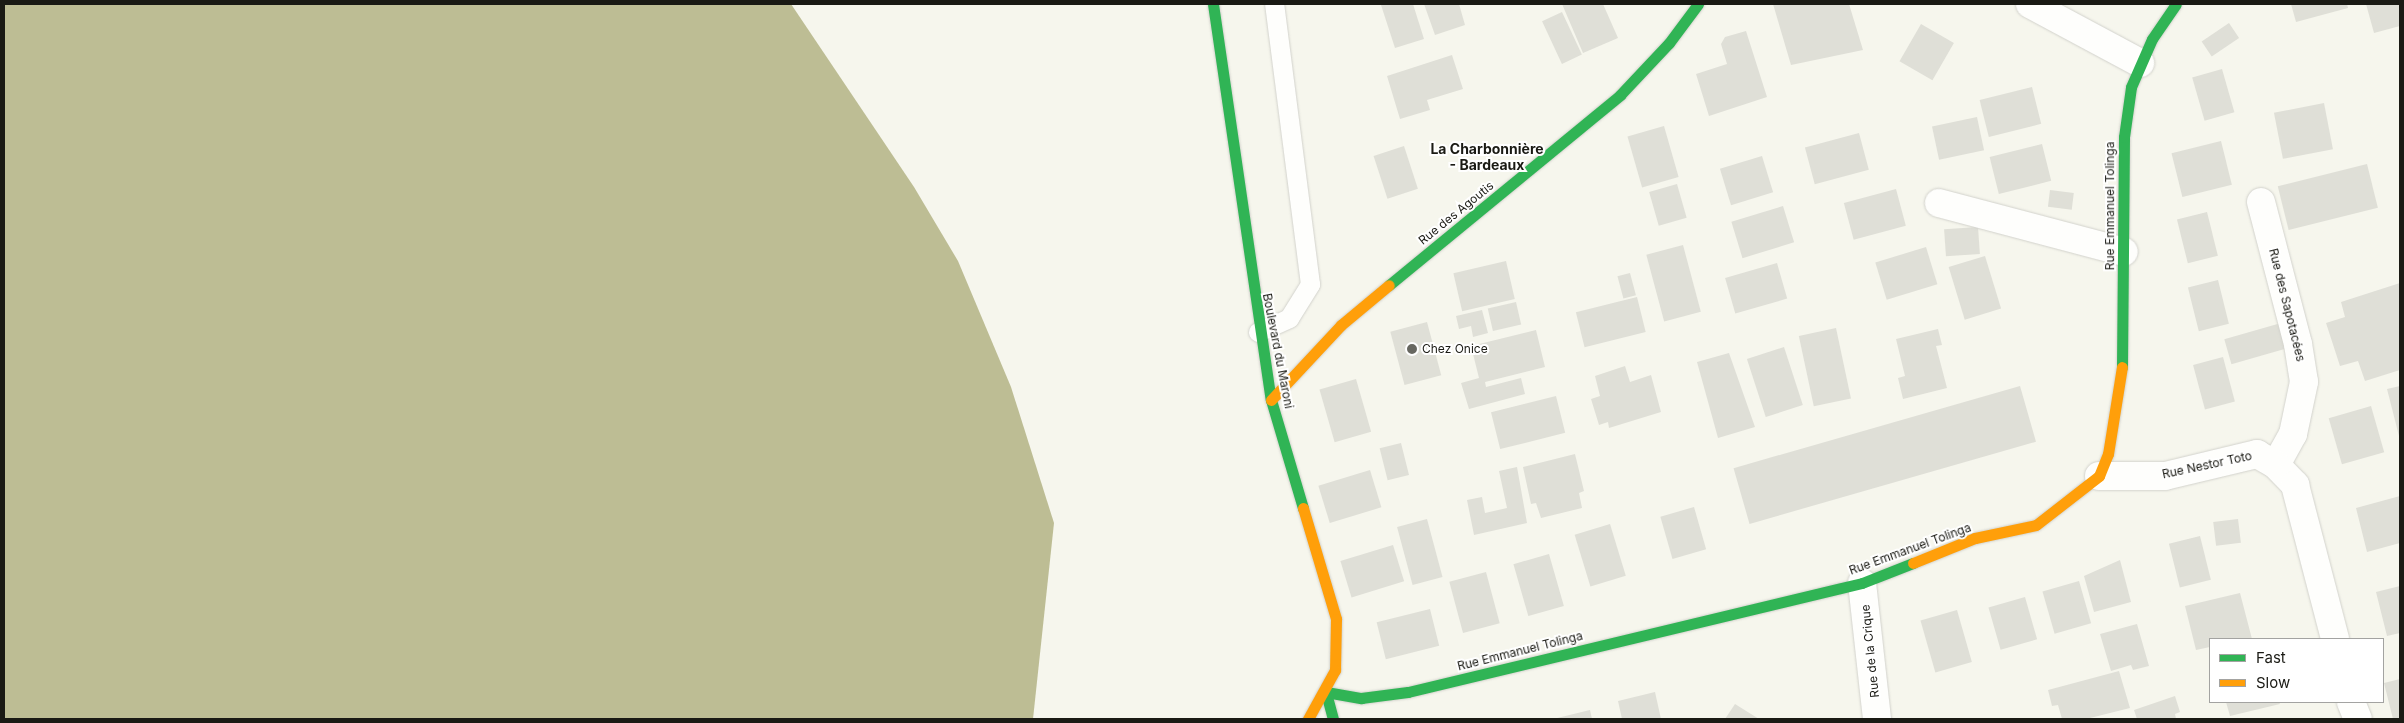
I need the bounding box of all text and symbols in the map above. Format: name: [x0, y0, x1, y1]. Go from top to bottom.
district label: La Charbonnière - Bardeaux: [1430, 141, 1544, 174]
street label: Rue Emmanuel Tolinga: [2103, 142, 2117, 270]
street label: Rue des Agoutis: [1416, 178, 1496, 248]
street label: Rue des Sapotacées: [2266, 247, 2308, 363]
street label: Boulevard du Maroni: [1260, 292, 1296, 410]
place label: Chez Onice: [1422, 342, 1488, 356]
marker: Chez Onice: [1406, 343, 1418, 355]
street label: Rue Nestor Toto: [2161, 448, 2253, 482]
street label: Rue Emmanuel Tolinga: [1847, 520, 1973, 578]
street label: Rue de la Crique: [1858, 604, 1882, 698]
street label: Rue Emmanuel Tolinga: [1456, 628, 1584, 674]
legend: [2209, 638, 2384, 703]
text: Fast: [2256, 648, 2286, 667]
text: Slow: [2256, 673, 2290, 692]

